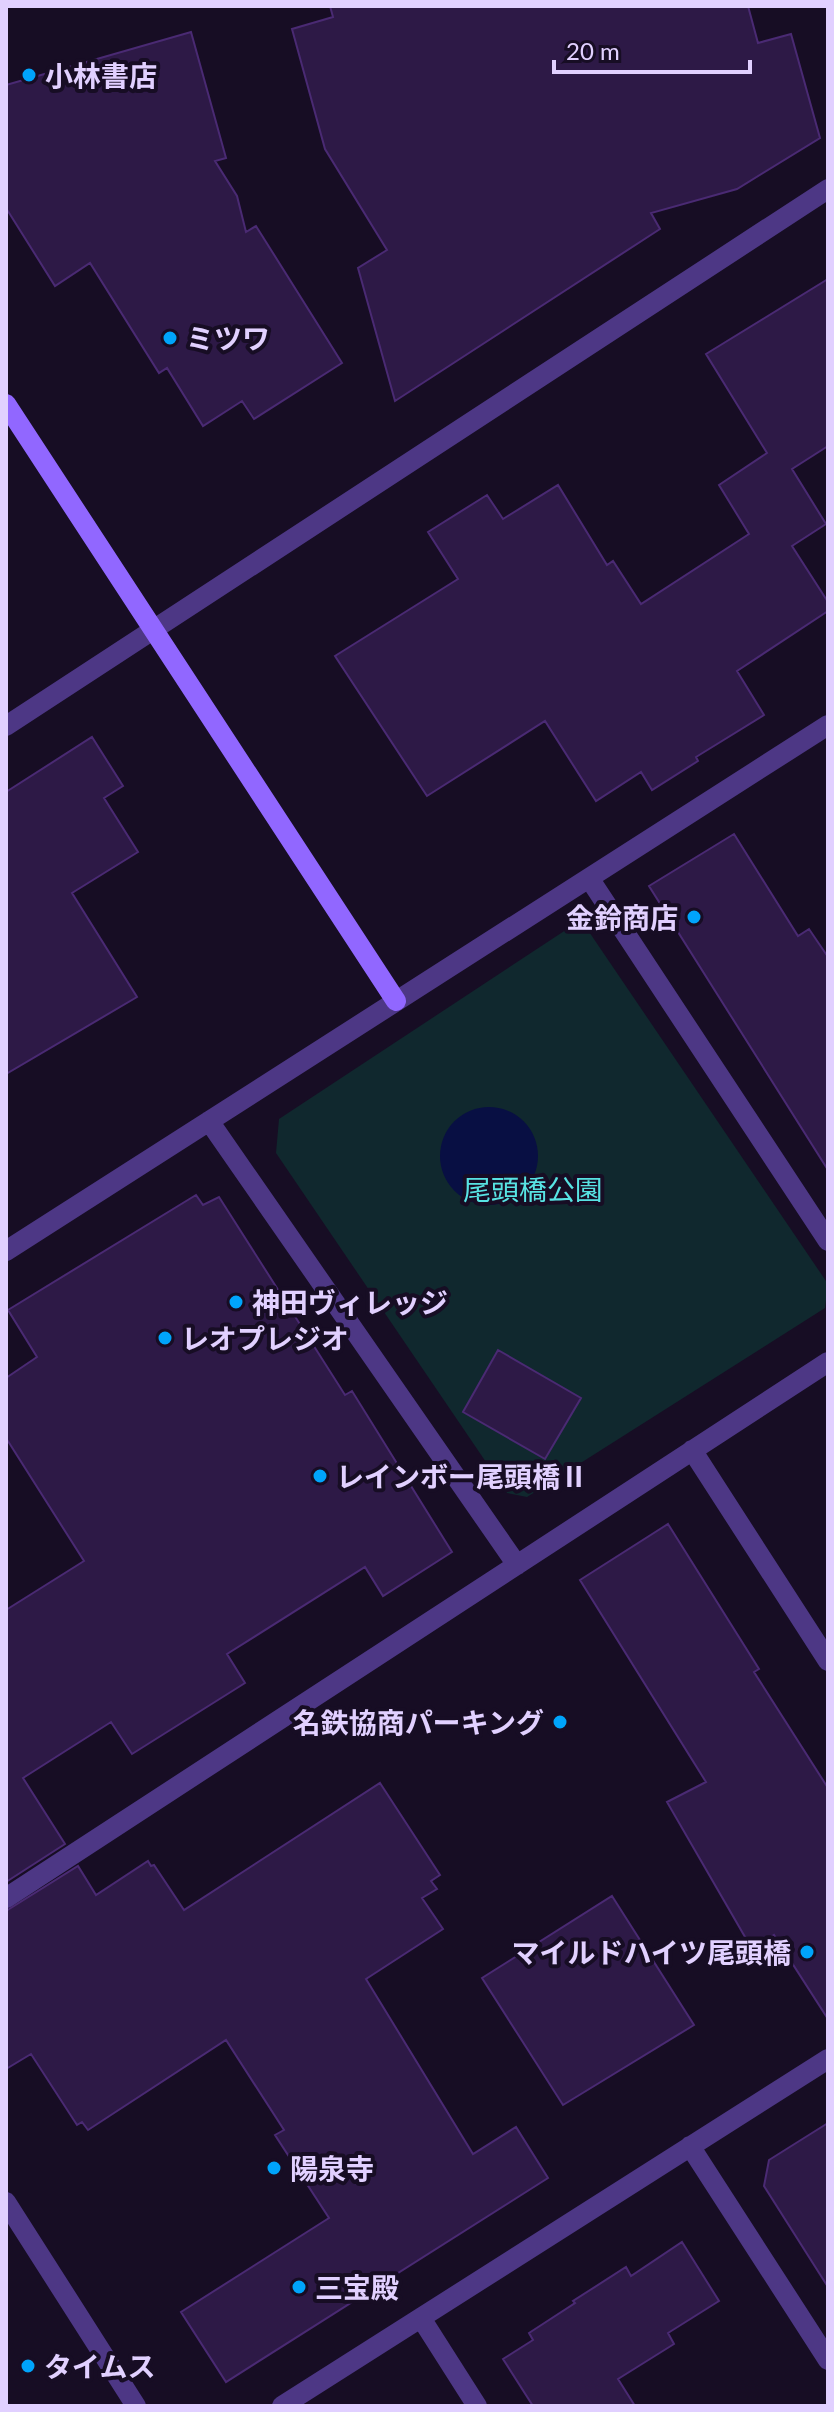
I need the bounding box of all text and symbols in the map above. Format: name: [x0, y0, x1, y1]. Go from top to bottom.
scale bar: [554, 24, 750, 74]
text: 20 m: [566, 36, 620, 65]
place label: 小林書店: [45, 58, 157, 92]
marker: 小林書店: [20, 66, 38, 84]
place label: ミツワ: [186, 321, 270, 355]
marker: ミツワ: [161, 329, 179, 347]
place label: 金鈴商店: [566, 900, 678, 934]
marker: 金鈴商店: [685, 908, 703, 926]
park label: 尾頭橋公園: [463, 1172, 603, 1206]
place label: 神田ヴィレッジ: [252, 1285, 448, 1319]
marker: 神田ヴィレッジ: [227, 1293, 245, 1311]
place label: レオプレジオ: [181, 1321, 349, 1355]
marker: レオプレジオ: [156, 1329, 174, 1347]
place label: レインボー尾頭橋Ⅱ: [336, 1459, 588, 1493]
marker: レインボー尾頭橋Ⅱ: [311, 1467, 329, 1485]
place label: 名鉄協商パーキング: [293, 1705, 544, 1739]
marker: 名鉄協商パーキング: [551, 1713, 569, 1731]
place label: マイルドハイツ尾頭橋: [512, 1935, 791, 1969]
marker: マイルドハイツ尾頭橋: [798, 1943, 816, 1961]
place label: 陽泉寺: [290, 2151, 374, 2185]
marker: 陽泉寺: [265, 2159, 283, 2177]
place label: 三宝殿: [315, 2270, 399, 2304]
marker: 三宝殿: [290, 2278, 308, 2296]
place label: タイムス: [44, 2349, 155, 2383]
marker: タイムス: [19, 2357, 37, 2375]

